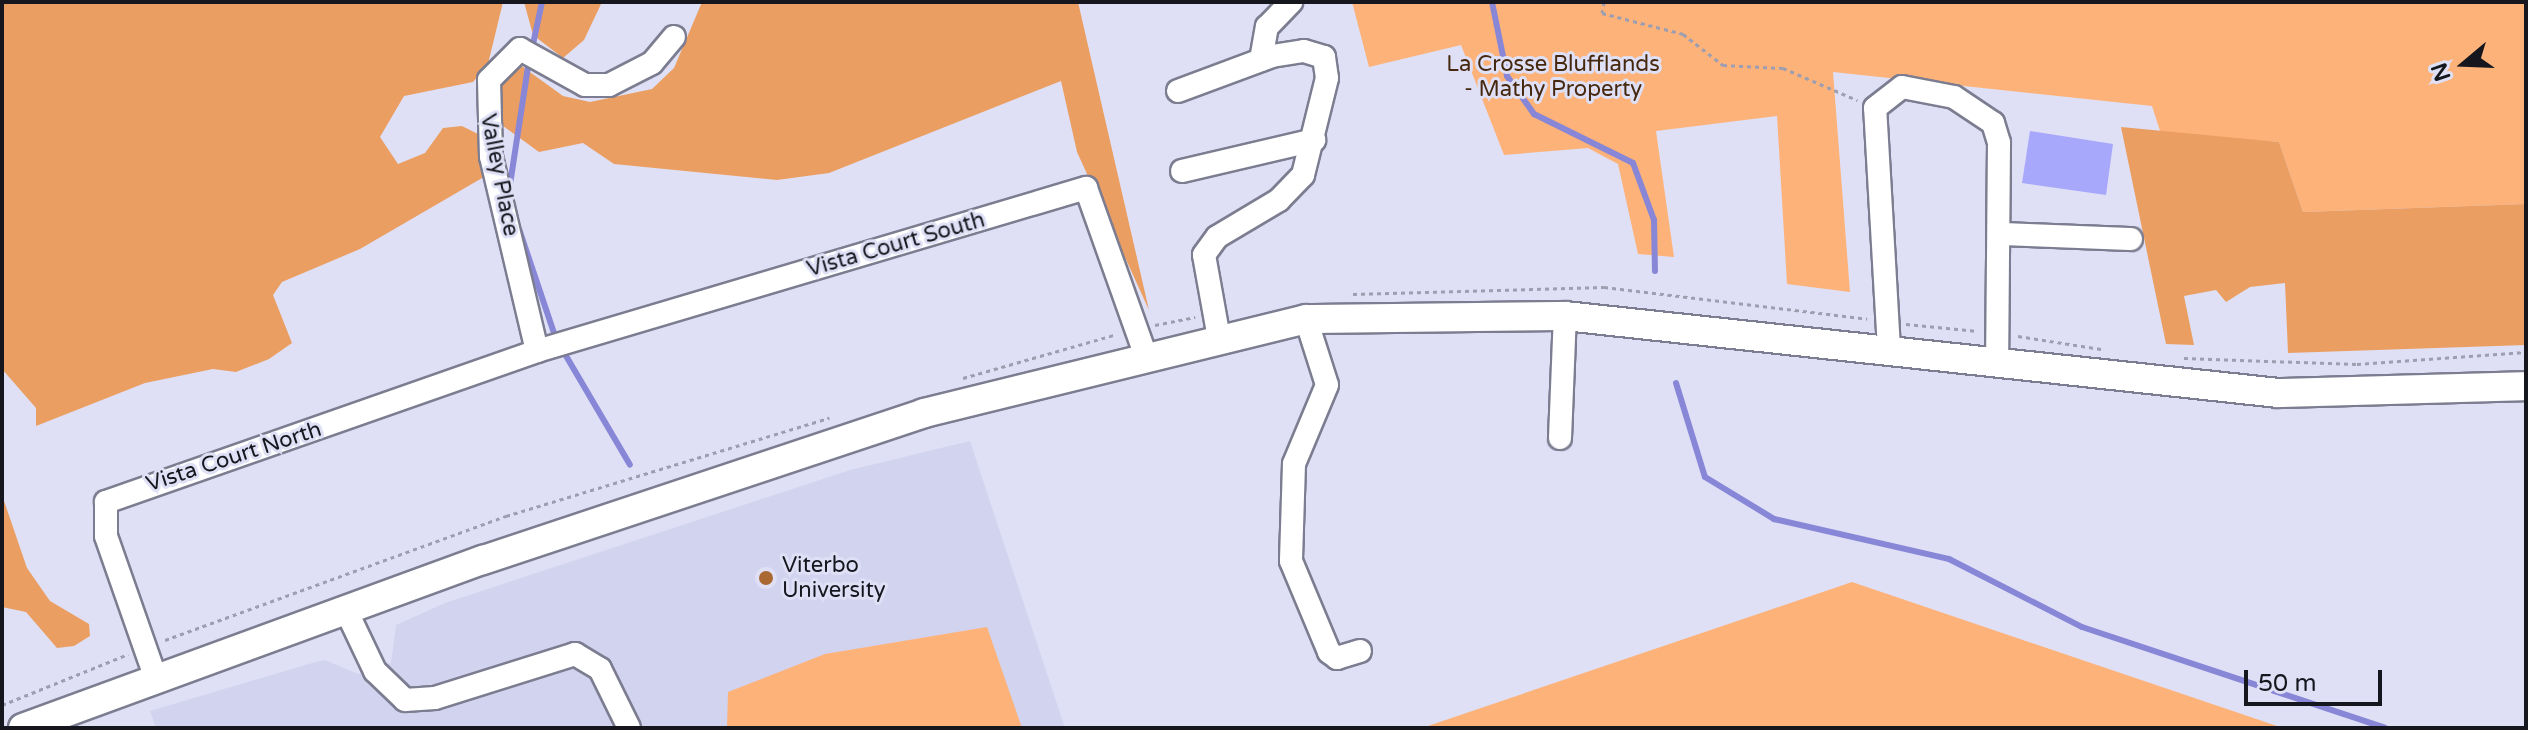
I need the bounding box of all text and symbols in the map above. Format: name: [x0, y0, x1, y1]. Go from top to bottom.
north arrow: [2424, 24, 2504, 104]
park label: La Crosse Blufflands - Mathy Property: [1446, 51, 1660, 102]
text: N: [2426, 59, 2456, 84]
street label: Valley Place: [474, 112, 524, 238]
street label: Vista Court South: [804, 207, 988, 283]
street label: Vista Court North: [143, 416, 325, 498]
place label: Viterbo University: [782, 552, 886, 604]
marker: Viterbo University: [757, 569, 775, 587]
scale bar: [2248, 654, 2386, 704]
text: 50 m: [2258, 669, 2316, 698]

